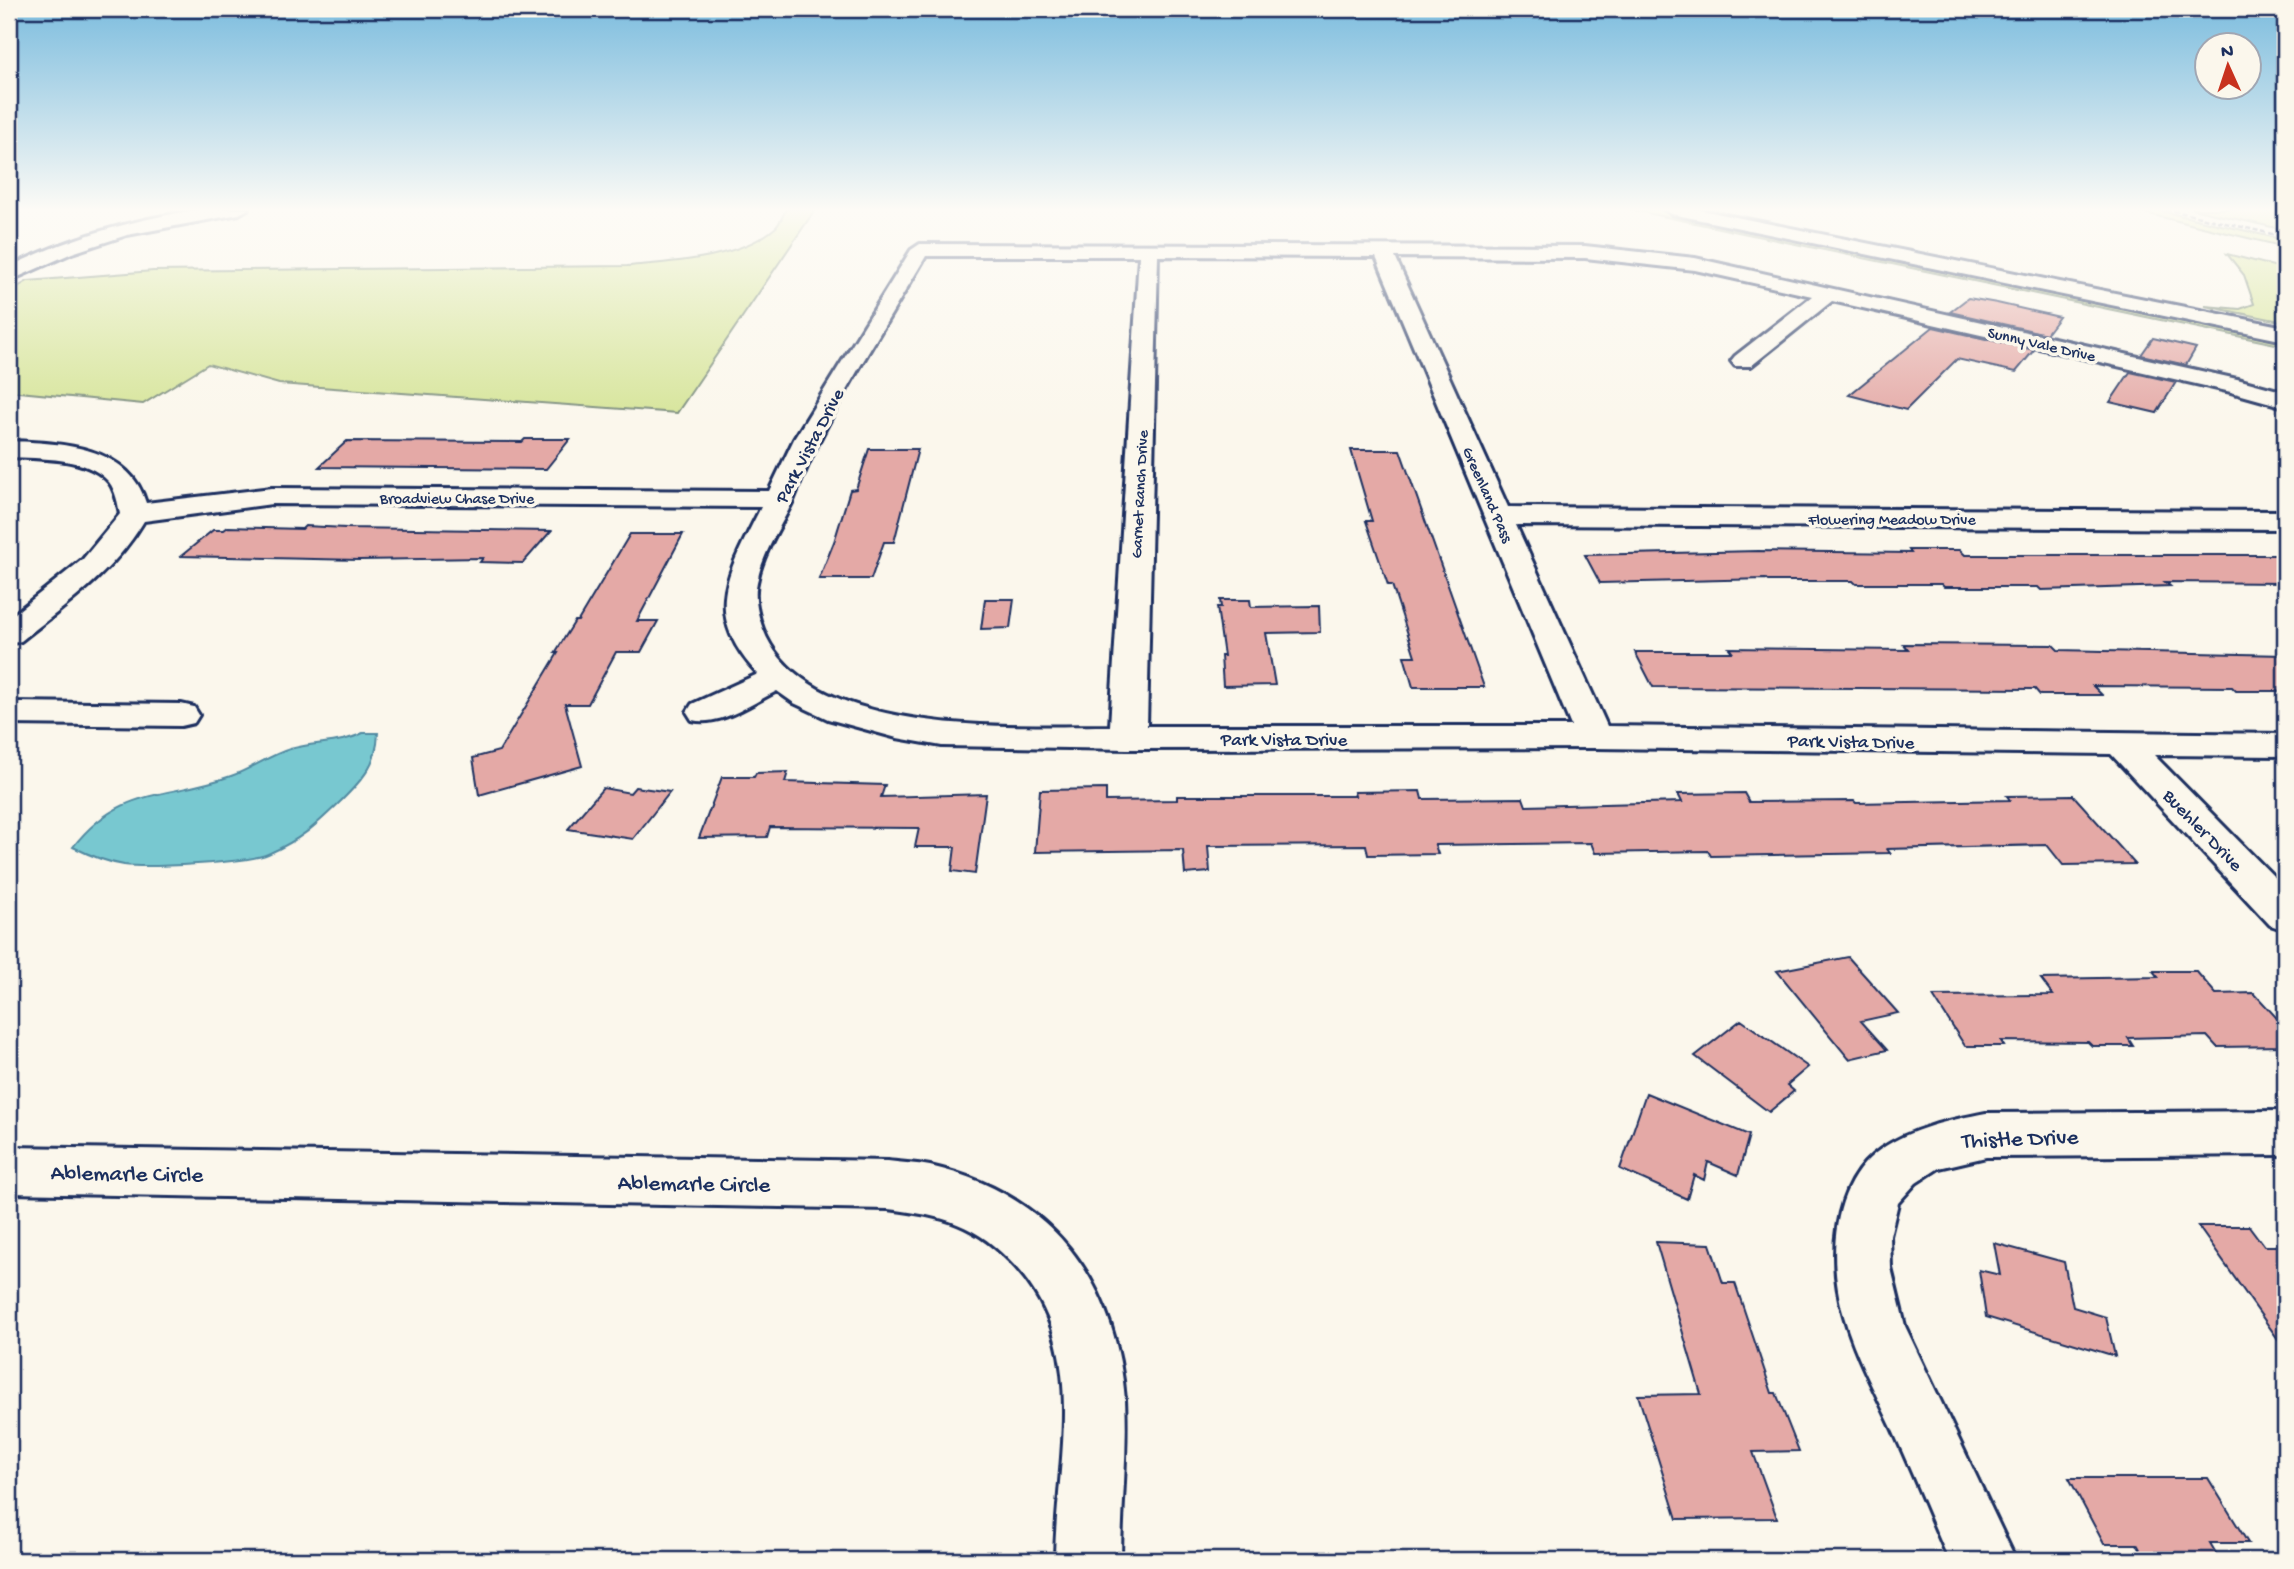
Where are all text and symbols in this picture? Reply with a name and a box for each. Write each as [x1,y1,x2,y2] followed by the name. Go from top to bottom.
[2192,32,2262,102] north arrow
[2220,41,2234,64] text: N
[1985,325,2098,368] street label: Sunny Vale Drive
[771,385,851,509] street label: Park Vista Drive
[1129,429,1154,559] street label: Garnet Ranch Drive
[1456,445,1516,547] street label: Greenland Pass
[379,491,535,510] street label: Broadview Chase Drive
[1807,512,1976,531] street label: Flowering Meadow Drive
[1220,730,1348,753] street label: Park Vista Drive
[1786,731,1915,756] street label: Park Vista Drive
[2156,785,2246,877] street label: Buehler Drive
[1959,1125,2080,1156] street label: Thistle Drive
[50,1161,205,1190] street label: Ablemarle Circle
[617,1171,772,1200] street label: Ablemarle Circle

